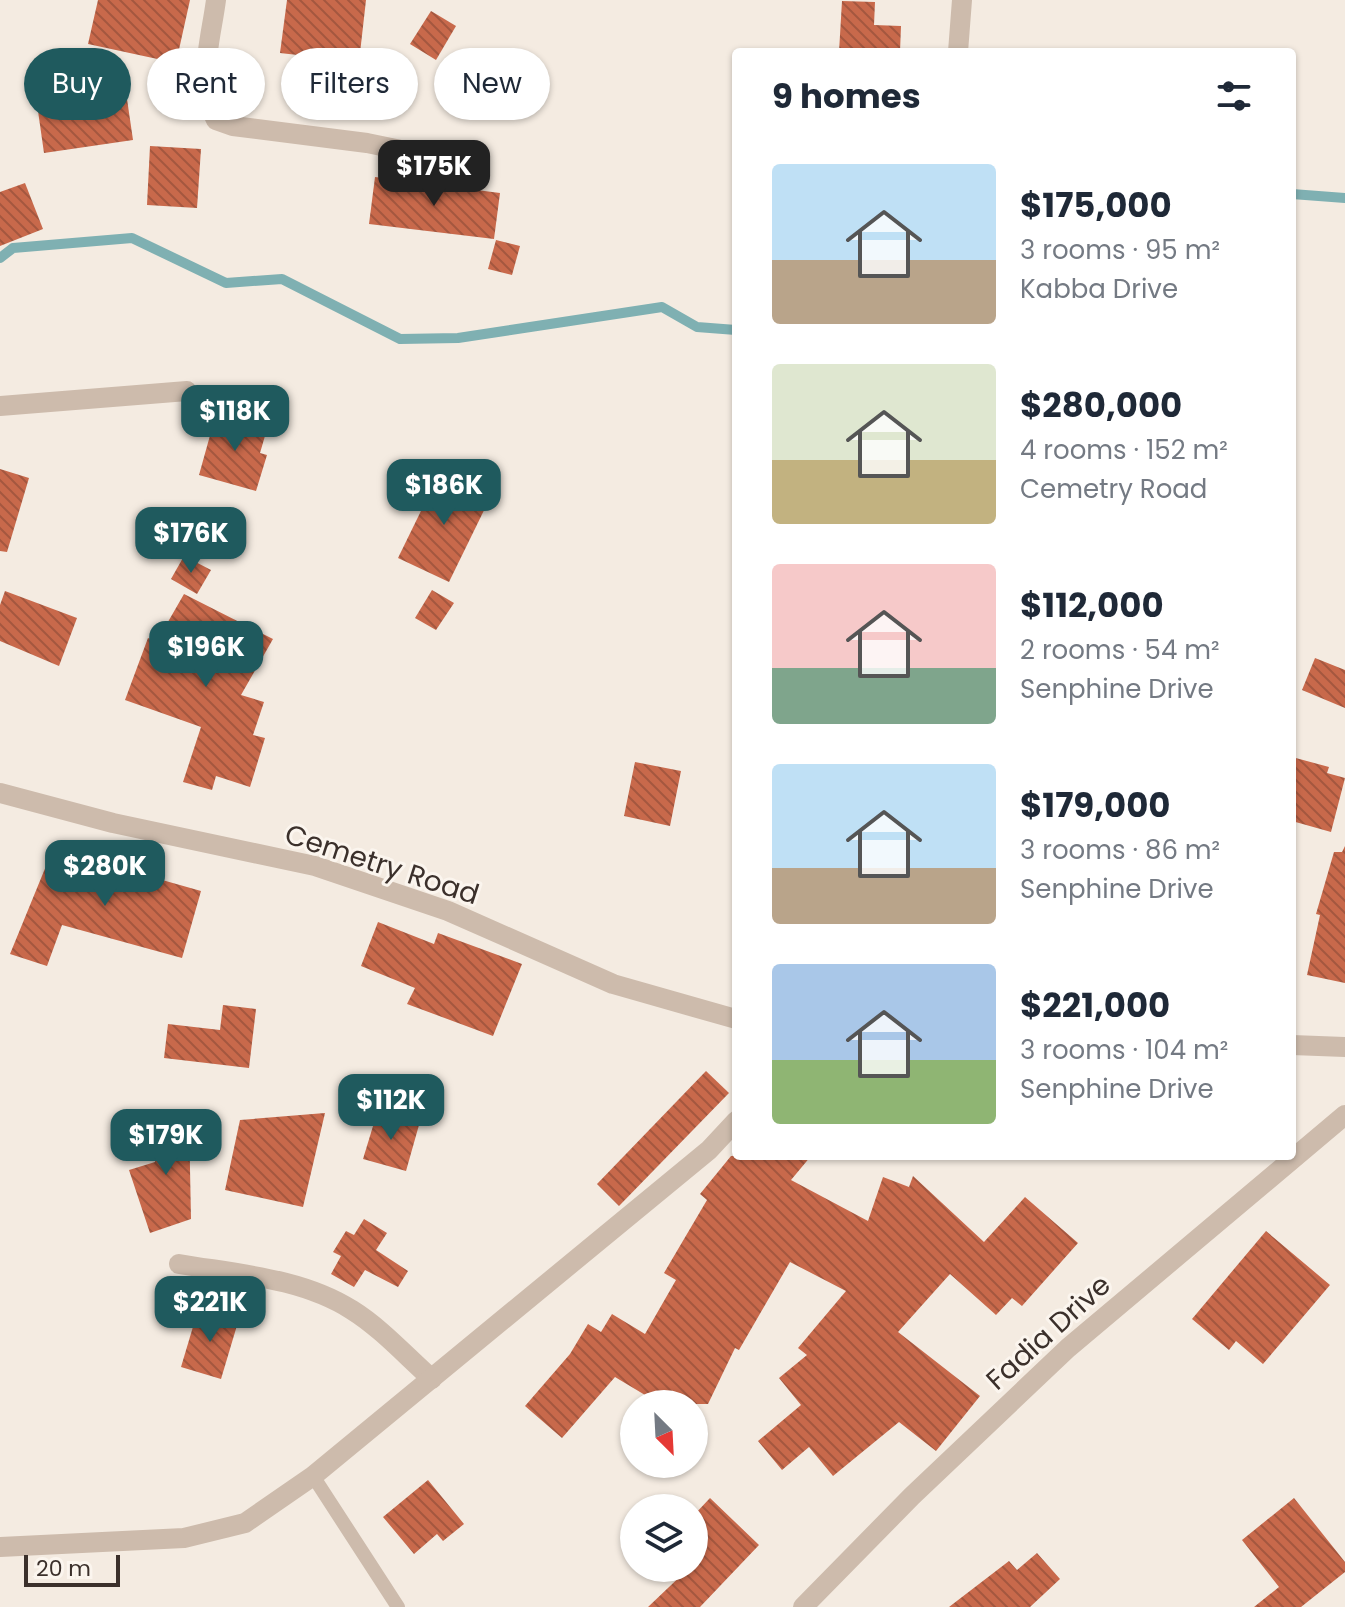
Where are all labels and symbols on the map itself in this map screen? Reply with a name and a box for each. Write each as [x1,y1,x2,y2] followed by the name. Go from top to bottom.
[378,140,490,208] pin: $175K
[179,385,291,453] pin: $118K
[388,459,500,527] pin: $186K
[135,507,247,575] pin: $176K
[150,621,262,689] pin: $196K
[280,815,484,914] street label: Cemetry Road
[49,840,161,908] pin: $280K
[335,1074,447,1142] pin: $112K
[110,1109,222,1177] pin: $179K
[978,1266,1119,1399] street label: Fadia Drive
[154,1276,266,1344] pin: $221K
[620,1390,708,1478] north arrow
[24,1551,120,1587] scale bar

